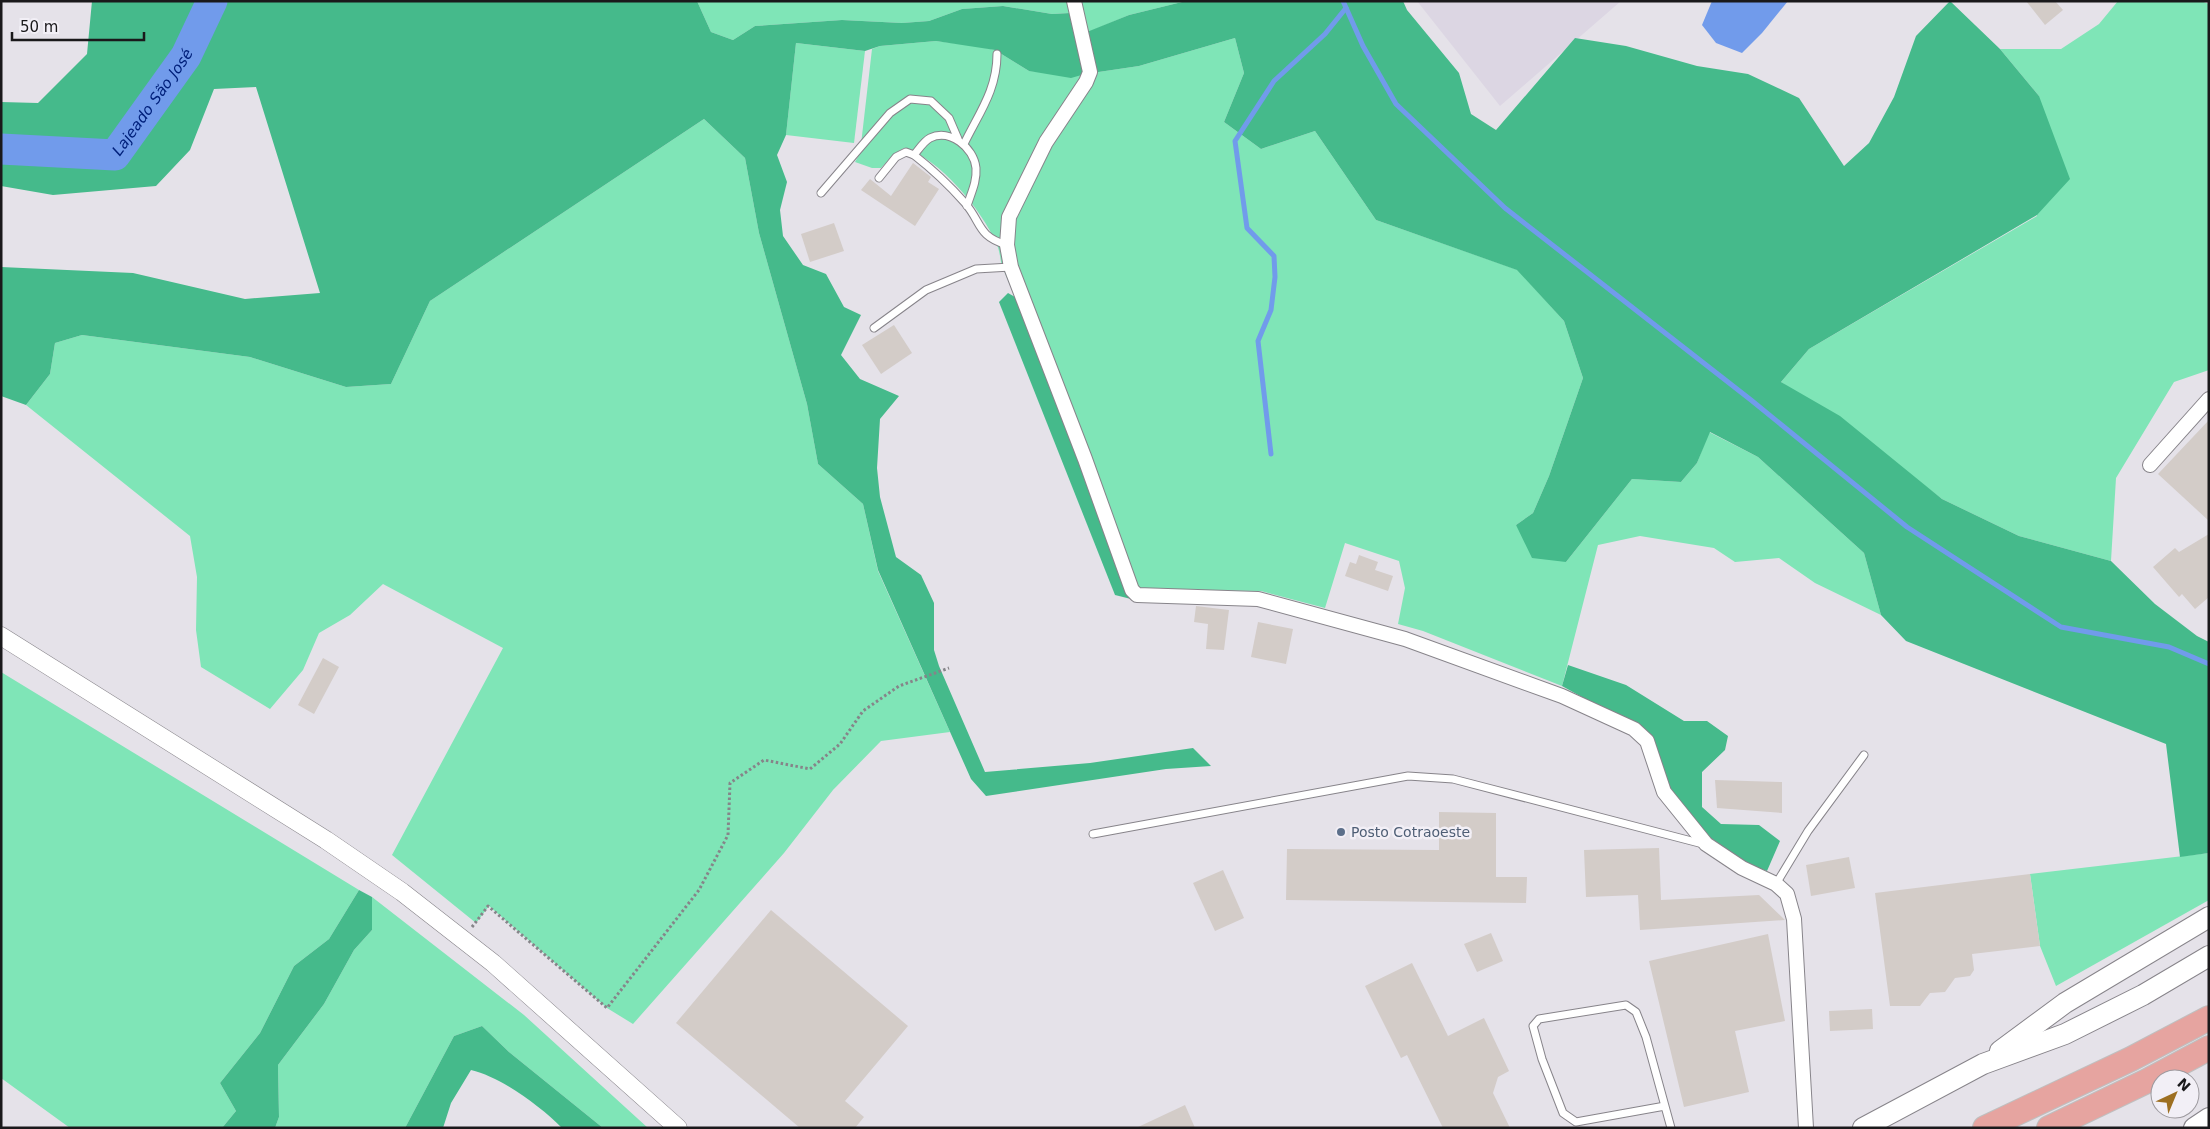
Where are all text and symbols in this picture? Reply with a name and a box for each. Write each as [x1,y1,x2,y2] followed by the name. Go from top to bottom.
[12,10,145,42] scale bar
[20,18,58,36] text: 50 m
[108,46,197,159] water label: Lajeado São José
[1351,824,1470,840] place label: Posto Cotraoeste
[1335,826,1347,838] marker: Posto Cotraoeste
[2150,1069,2200,1119] north arrow
[2174,1075,2194,1094] text: N

